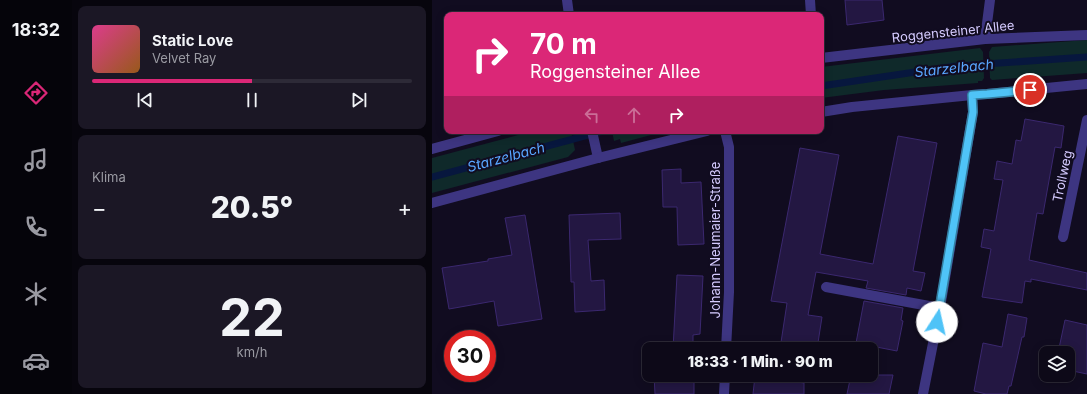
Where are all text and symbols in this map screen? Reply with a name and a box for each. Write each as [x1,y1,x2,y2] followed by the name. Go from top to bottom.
[891,17,1015,45] street label: Roggensteiner Allee
[12,19,60,40] text: 18:32
[530,27,597,61] text: 70 m
[464,28,516,80] icon: right
[152,31,233,50] text: Static Love
[152,50,216,66] text: Velvet Ray
[913,55,994,80] water label: Starzelbach
[530,61,700,82] text: Roggensteiner Allee
[1013,73,1047,107] pin
[22,79,50,107] icon: directions
[1019,79,1041,101] icon: arrive
[134,89,156,111] icon: previous
[241,89,263,111] icon: pause
[348,89,370,111] icon: next
[581,104,603,126] icon: left
[623,104,645,126] icon: ahead
[665,104,687,126] icon: right
[465,138,547,175] water label: Starzelbach
[22,146,50,174] icon: music
[1049,149,1075,203] street label: Trollweg
[707,162,723,318] street label: Johann-Neumaier-Straße
[92,169,126,185] text: Klima
[211,189,293,225] text: 20.5°
[92,195,107,221] text: −
[397,195,412,221] text: +
[22,213,50,241] icon: phone
[22,280,50,308] icon: climate
[219,286,285,349] text: 22
[916,301,958,343] position arrow
[444,330,496,382] speed limit sign: 30
[237,344,267,360] text: km/h
[1039,346,1075,382] map controls
[1039,346,1075,382] button: layers
[22,347,50,375] icon: car
[687,352,833,371] text: 18:33 · 1 Min. · 90 m

